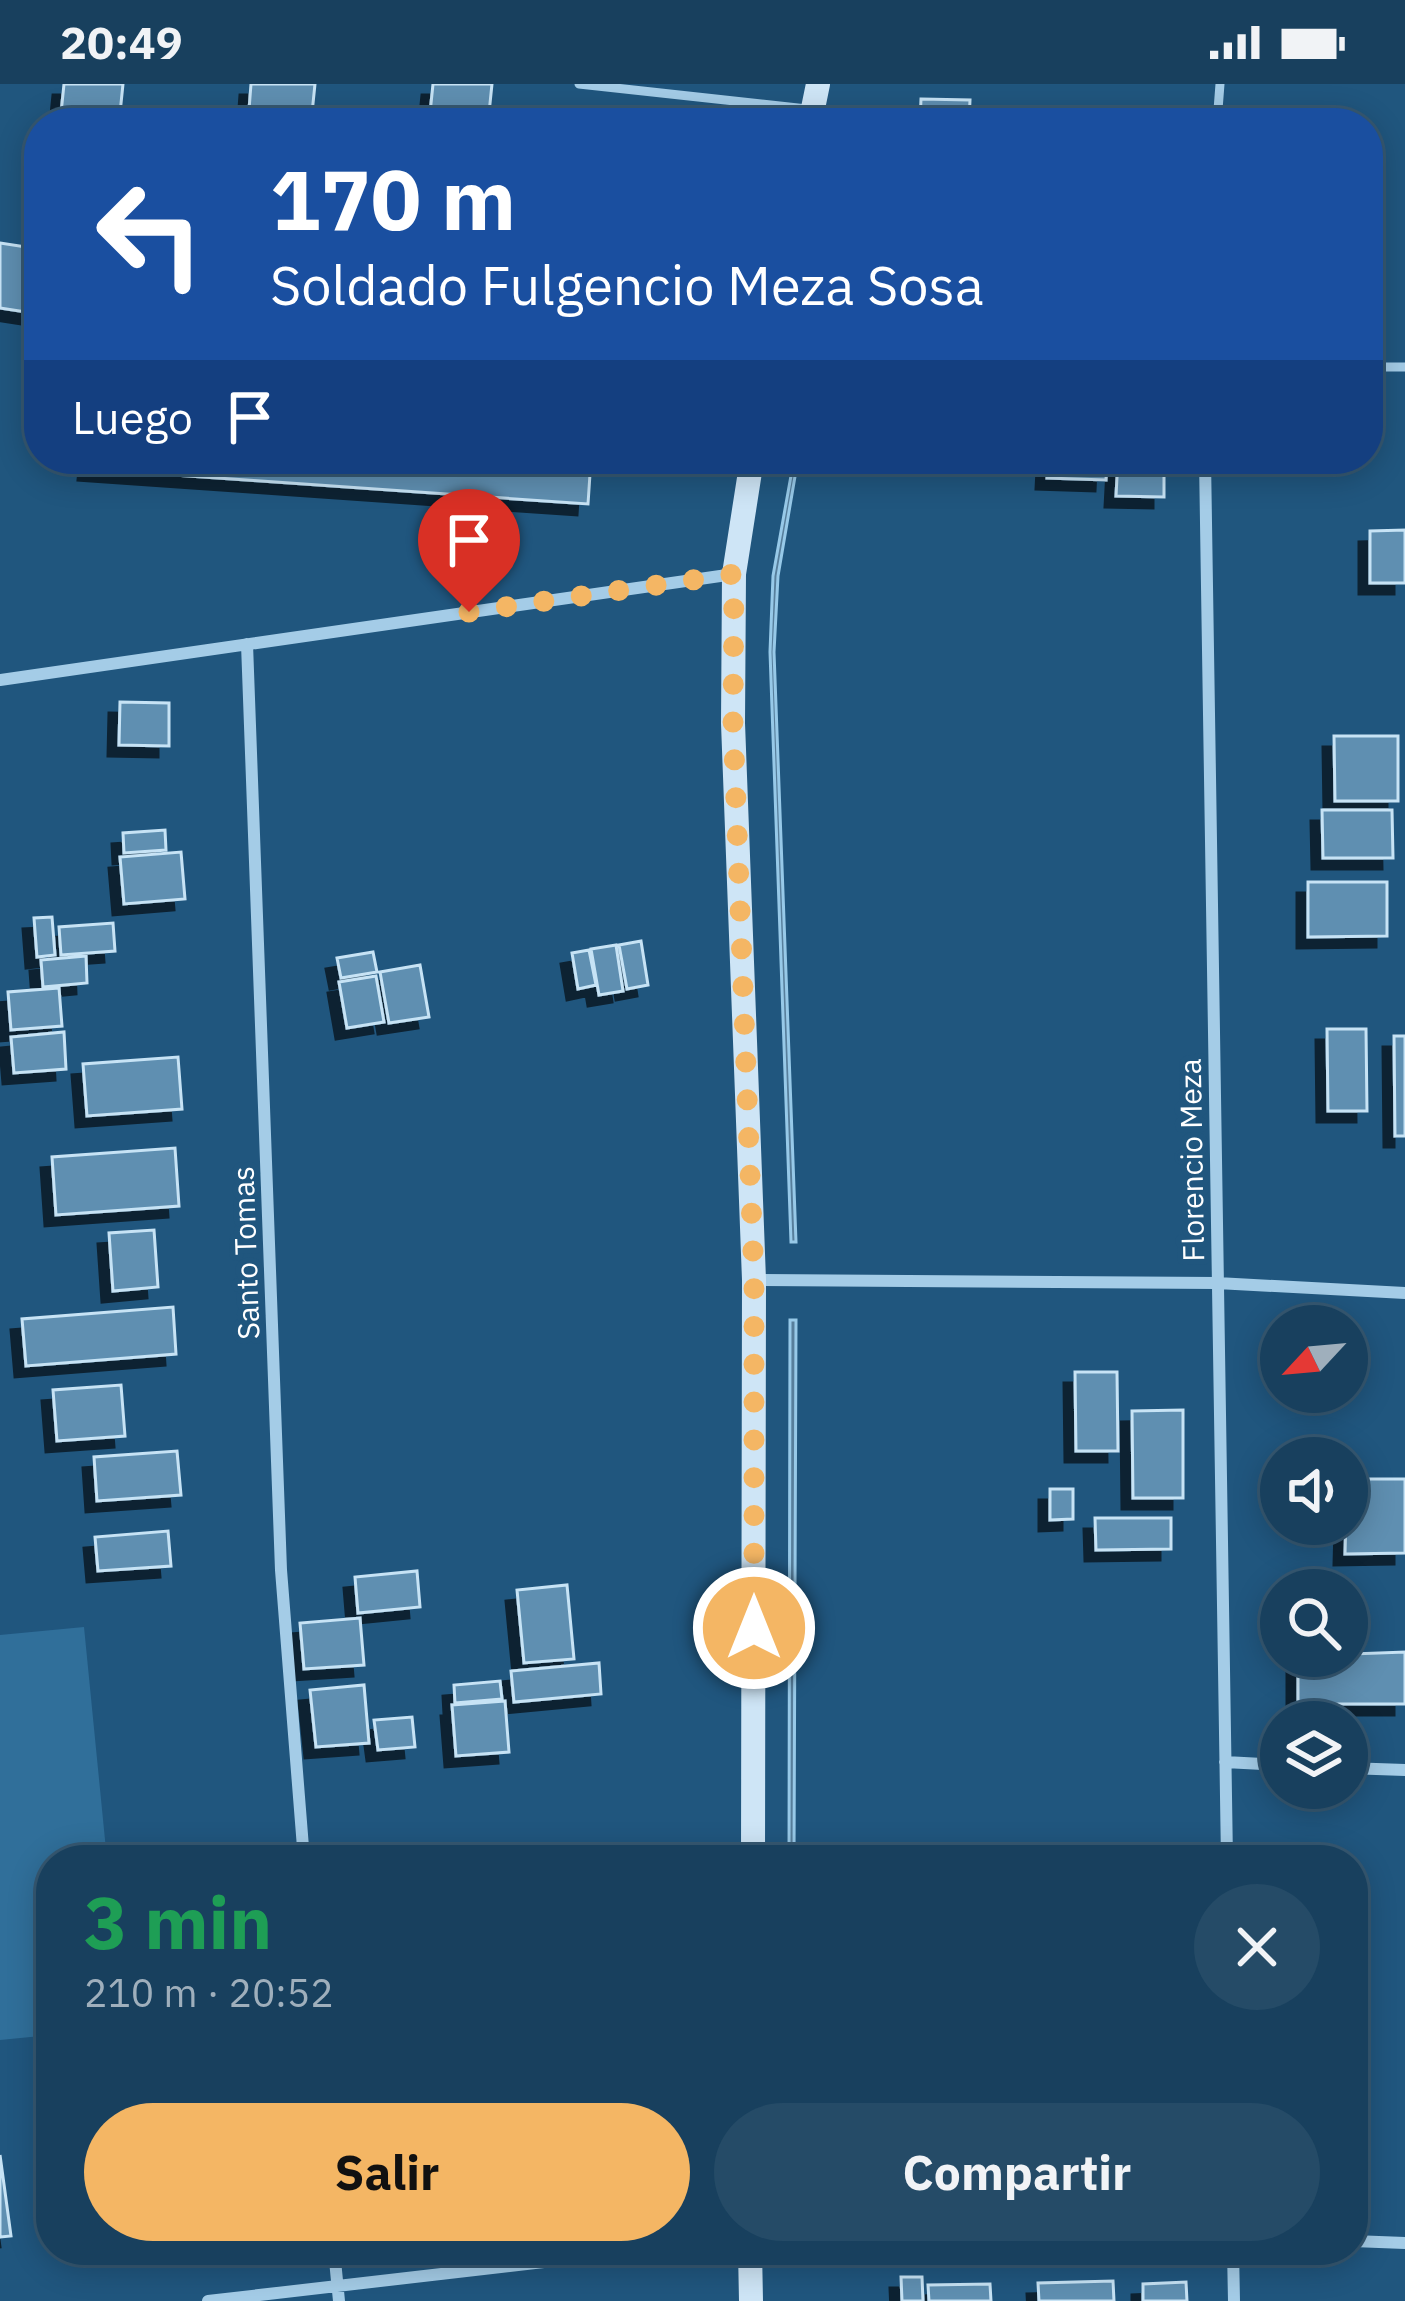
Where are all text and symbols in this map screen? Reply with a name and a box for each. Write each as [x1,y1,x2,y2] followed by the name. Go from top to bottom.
[60,13,183,71] text: 20:49
[270,144,516,253] text: 170 m
[72,156,228,312] icon: left
[270,250,984,320] text: Soldado Fulgencio Meza Sosa
[217,384,283,450] icon: arrive
[72,388,193,446] text: Luego
[418,489,520,612] pin
[436,507,502,573] icon: arrive
[1170,1058,1212,1262] street label: Florencio Meza
[222,1166,268,1340] street label: Santo Tomas
[1260,1305,1368,1413] north arrow
[1260,1305,1368,1809] map controls
[1260,1437,1368,1545] button: sound
[691,1565,817,1691] position arrow
[1260,1569,1368,1677] button: search
[1260,1701,1368,1809] button: layers
[84,1875,272,1969] text: 3 min
[1194,1884,1320,2010] button: close
[84,1967,334,2018] text: 210 m · 20:52
[84,2103,690,2241] button: Salir
[714,2103,1320,2241] button: Compartir

